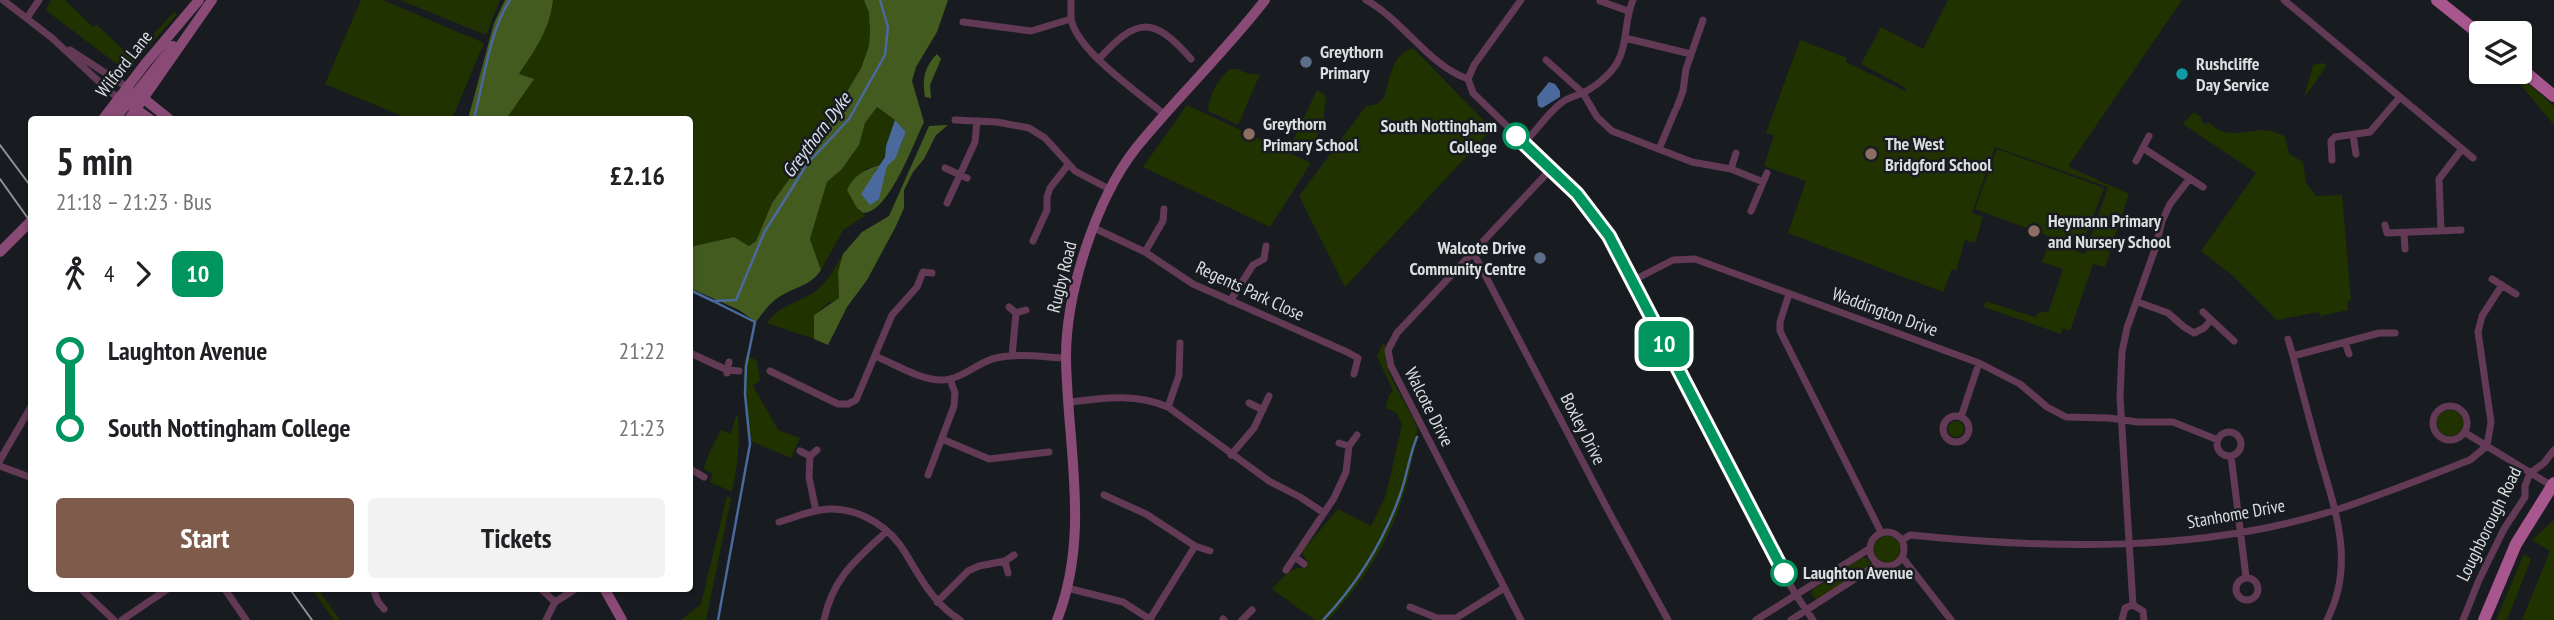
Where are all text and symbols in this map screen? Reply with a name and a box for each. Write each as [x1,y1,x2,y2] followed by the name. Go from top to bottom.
[2469,21,2532,84] map controls
[2469,21,2532,84] button: layers
[90,26,157,102] street label: Wilford Lane
[1320,40,1383,84] place label: Greythorn Primary
[2196,52,2270,96] place label: Rushcliffe Day Service
[1298,54,1314,70] marker: Greythorn Primary
[2174,66,2190,82] marker: Rushcliffe Day Service
[776,87,857,182] water label: Greythorn Dyke
[1263,112,1359,156] place label: Greythorn Primary School
[1380,114,1497,158] place label: South Nottingham College
[1503,123,1529,149] marker: South Nottingham College
[1241,126,1257,142] marker: Greythorn Primary School
[1885,132,1992,176] place label: The West Bridgford School
[56,136,133,185] text: 5 min
[1863,146,1879,162] marker: The West Bridgford School
[610,159,665,192] text: £2.16
[56,187,212,216] text: 21:18 – 21:23 · Bus
[2048,209,2171,253] place label: Heymann Primary and Nursery School
[2026,223,2042,239] marker: Heymann Primary and Nursery School
[1410,236,1526,280] place label: Walcote Drive Community Centre
[1042,239,1081,315] street label: Rugby Road
[1532,250,1548,266] marker: Walcote Drive Community Centre
[56,255,94,293] icon: walk
[124,255,162,293] icon: forward
[1192,255,1308,326] street label: Regents Park Close
[186,258,209,289] text: 10
[104,259,114,288] text: 4
[1829,282,1941,341] street label: Waddington Drive
[1632,321,1696,367] line badge: 10
[1653,328,1675,359] text: 10
[108,334,267,367] text: Laughton Avenue
[619,336,665,365] text: 21:22
[1400,363,1459,450] street label: Walcote Drive
[1556,389,1611,468] street label: Boxley Drive
[108,411,351,444] text: South Nottingham College
[619,413,665,442] text: 21:23
[2451,463,2526,585] street label: Loughborough Road
[2185,494,2287,533] street label: Stanhome Drive
[56,498,354,578] button: Start
[368,498,665,578] button: Tickets
[1771,560,1797,586] marker: Laughton Avenue
[1803,561,1914,584] place label: Laughton Avenue

